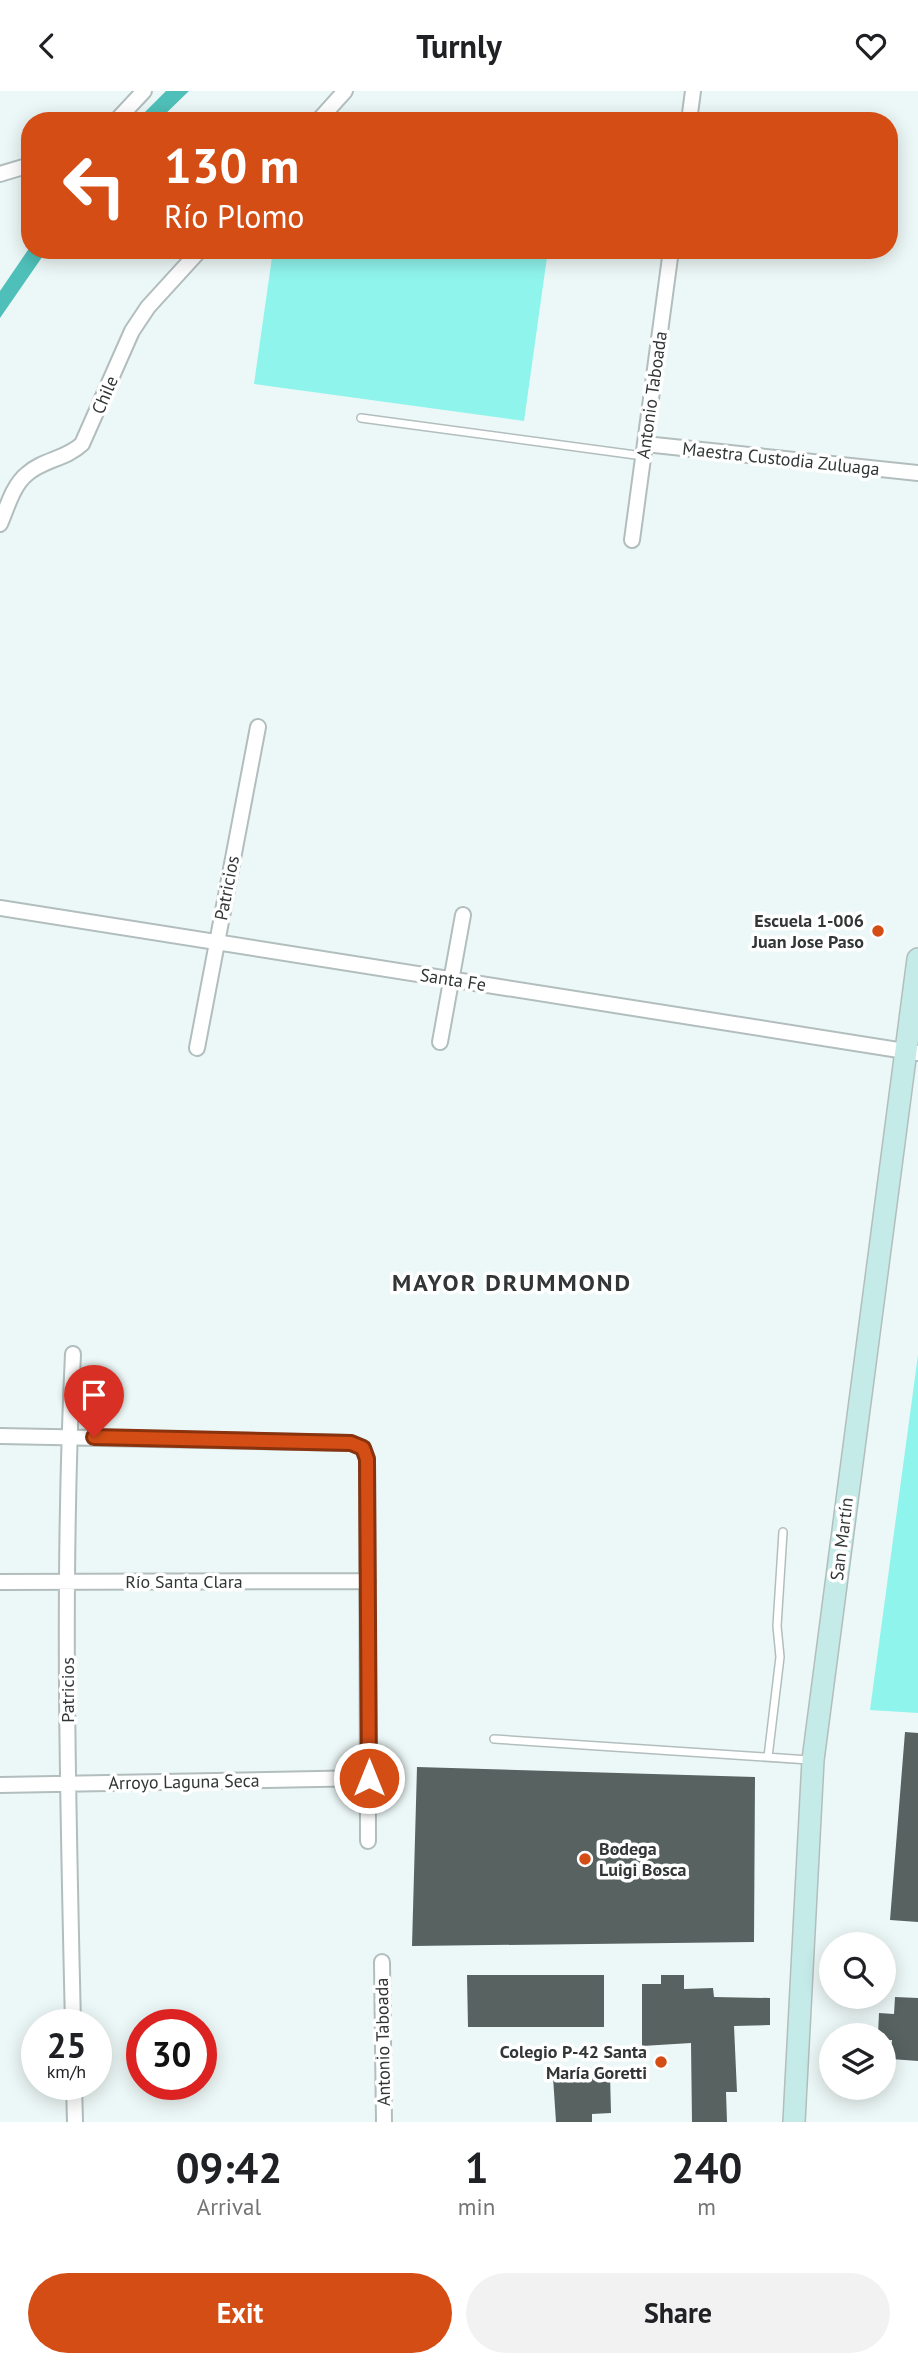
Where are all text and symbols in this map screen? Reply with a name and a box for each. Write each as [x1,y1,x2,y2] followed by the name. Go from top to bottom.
[416,25,502,67] text: Turnly
[28,27,66,65] icon: back
[852,27,890,65] icon: heart
[164,133,299,197] text: 130 m
[49,140,140,231] icon: left
[164,195,305,237] text: Río Plomo
[631,330,672,460] street label: Antonio Taboada
[86,372,123,417] street label: Chile
[681,437,881,480] street label: Maestra Custodia Zuluaga
[209,854,244,922] street label: Patricios
[751,909,864,953] place label: Escuela 1-006 Juan Jose Paso
[870,923,886,939] marker: Escuela 1-006 Juan Jose Paso
[418,963,488,996] street label: Santa Fe
[392,1267,632,1298] district label: MAYOR DRUMMOND
[64,1365,124,1437] pin
[75,1376,113,1414] icon: arrive
[825,1496,858,1582] street label: San Martín
[125,1570,243,1593] street label: Río Santa Clara
[56,1657,79,1723] street label: Patricios
[332,1741,406,1815] position arrow
[108,1769,260,1794] street label: Arroyo Laguna Seca
[599,1837,687,1881] place label: Bodega Luigi Bosca
[577,1851,593,1867] marker: Bodega Luigi Bosca
[819,1932,896,2100] map controls
[819,1932,896,2009] button: search
[370,1978,395,2106] street label: Antonio Taboada
[126,2009,217,2100] speed limit sign: 30
[47,2022,86,2068] text: 25
[819,2023,896,2100] button: layers
[500,2040,647,2084] place label: Colegio P-42 Santa María Goretti
[653,2054,669,2070] marker: Colegio P-42 Santa María Goretti
[47,2060,86,2083] text: km/h
[176,2140,282,2195] text: 09:42
[465,2140,488,2195] text: 1
[671,2140,742,2195] text: 240
[197,2192,261,2221] text: Arrival
[458,2192,495,2221] text: min
[697,2192,716,2221] text: m
[28,2273,452,2353] button: Exit
[466,2273,890,2353] button: Share

